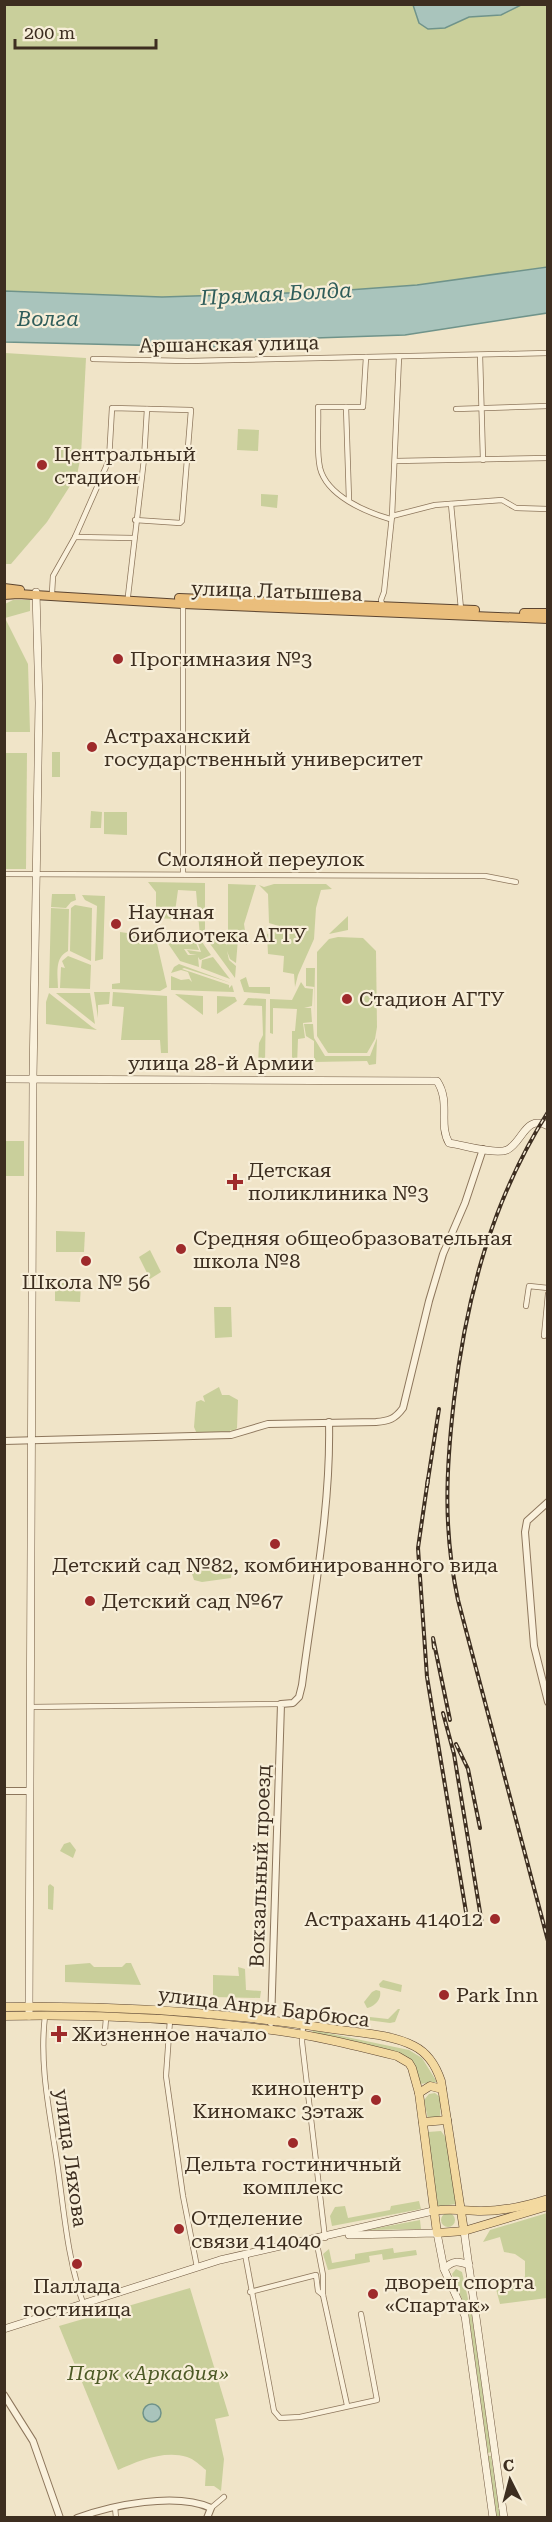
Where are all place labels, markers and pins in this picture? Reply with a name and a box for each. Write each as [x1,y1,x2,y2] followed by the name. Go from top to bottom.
[54,442,196,489] place label: Центральный стадион
[35,458,49,472] marker: Центральный стадион
[130,647,312,671] place label: Прогимназия №3
[111,652,125,666] marker: Прогимназия №3
[104,724,423,771] place label: Астраханский государственный университет
[85,740,99,754] marker: Астраханский государственный университет
[128,900,307,947] place label: Научная библиотека АГТУ
[109,917,123,931] marker: Научная библиотека АГТУ
[359,987,505,1011] place label: Стадион АГТУ
[340,992,354,1006] marker: Стадион АГТУ
[248,1158,429,1205] place label: Детская поликлиника №3
[226,1173,244,1191] marker: Детская поликлиника №3
[193,1226,512,1273] place label: Средняя общеобразовательная школа №8
[174,1242,188,1256] marker: Средняя общеобразовательная школа №8
[79,1254,93,1268] marker: Школа № 56
[22,1270,150,1294] place label: Школа № 56
[268,1537,282,1551] marker: Детский сад №82, комбинированного вида
[52,1553,498,1577] place label: Детский сад №82, комбинированного вида
[102,1589,283,1613] place label: Детский сад №67
[83,1594,97,1608] marker: Детский сад №67
[304,1907,483,1931] place label: Астрахань 414012
[488,1912,502,1926] marker: Астрахань 414012
[456,1983,539,2007] place label: Park Inn
[437,1988,451,2002] marker: Park Inn
[72,2022,267,2046] place label: Жизненное начало
[50,2025,68,2043] marker: Жизненное начало
[193,2076,364,2123] place label: киноцентр Киномакс 3этаж
[369,2093,383,2107] marker: киноцентр Киномакс 3этаж
[286,2136,300,2150] marker: Дельта гостиничный комплекс
[185,2152,401,2199] place label: Дельта гостиничный комплекс
[191,2206,321,2253] place label: Отделение связи 414040
[172,2222,186,2236] marker: Отделение связи 414040
[70,2257,84,2271] marker: Паллада гостиница
[385,2270,535,2317] place label: дворец спорта «Спартак»
[23,2274,131,2321] place label: Паллада гостиница
[366,2287,380,2301] marker: дворец спорта «Спартак»

